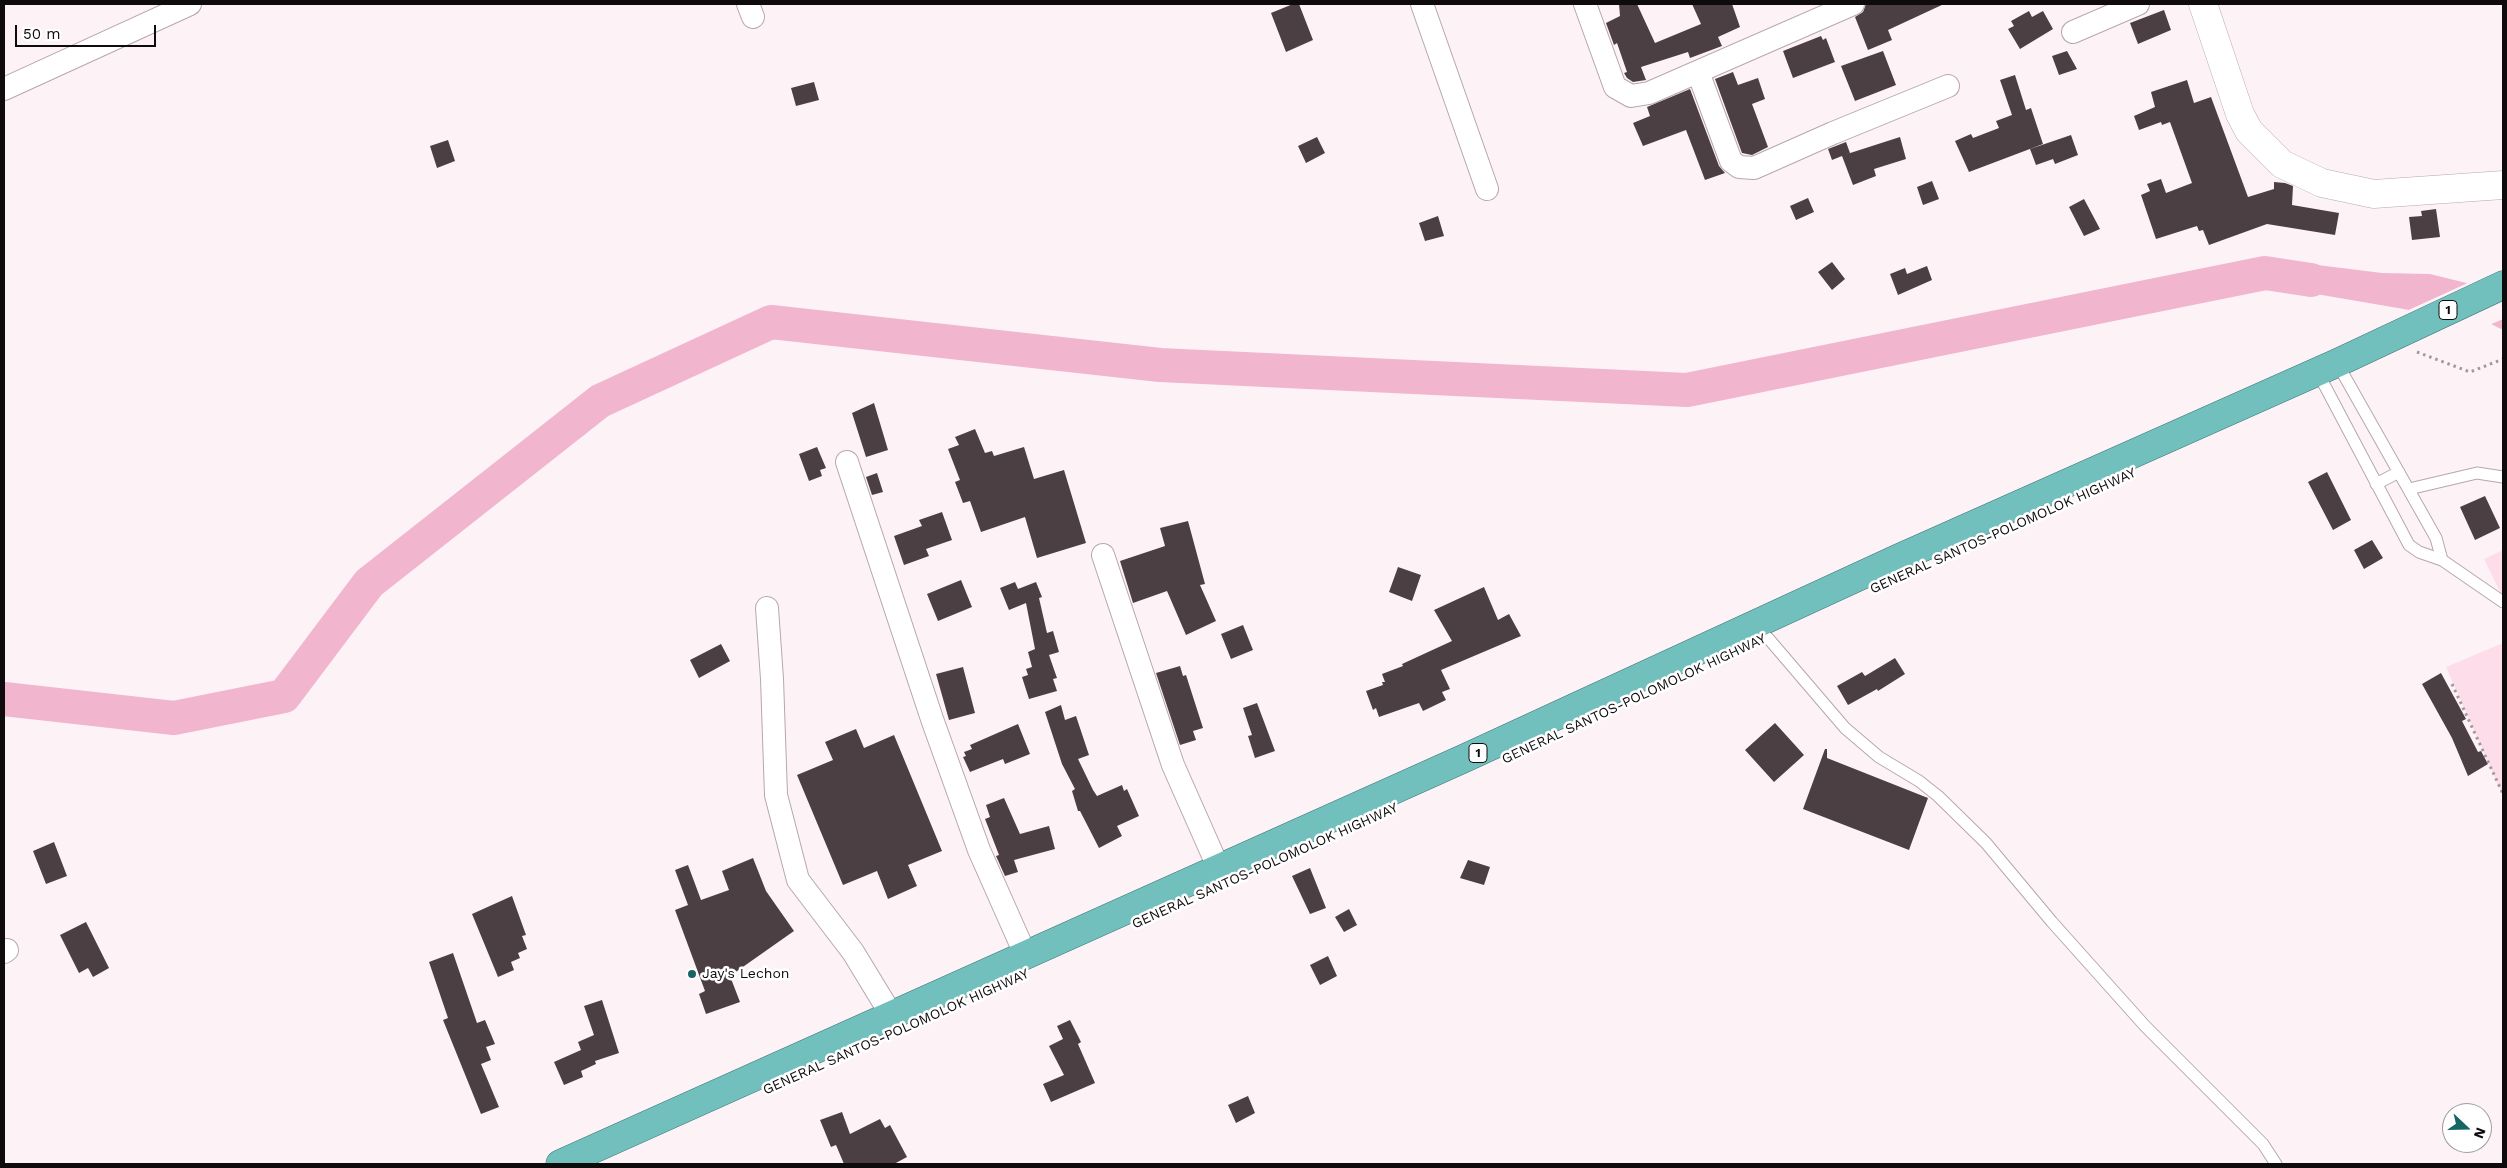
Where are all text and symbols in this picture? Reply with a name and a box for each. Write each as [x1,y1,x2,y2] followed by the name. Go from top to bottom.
[18,15,159,47] scale bar
[23,25,60,43] text: 50 m
[2439,300,2457,320] road number: 1
[1867,464,2139,598] street label: GENERAL SANTOS-POLOMOLOK HIGHWAY
[1499,630,1769,768] street label: GENERAL SANTOS-POLOMOLOK HIGHWAY
[1469,744,1487,762] road number: 1
[1129,799,1401,933] street label: GENERAL SANTOS-POLOMOLOK HIGHWAY
[760,965,1032,1099] street label: GENERAL SANTOS-POLOMOLOK HIGHWAY
[702,966,789,982] place label: Jay's Lechon
[686,968,698,980] marker: Jay's Lechon
[2442,1103,2492,1153] north arrow
[2471,1125,2489,1141] text: N

